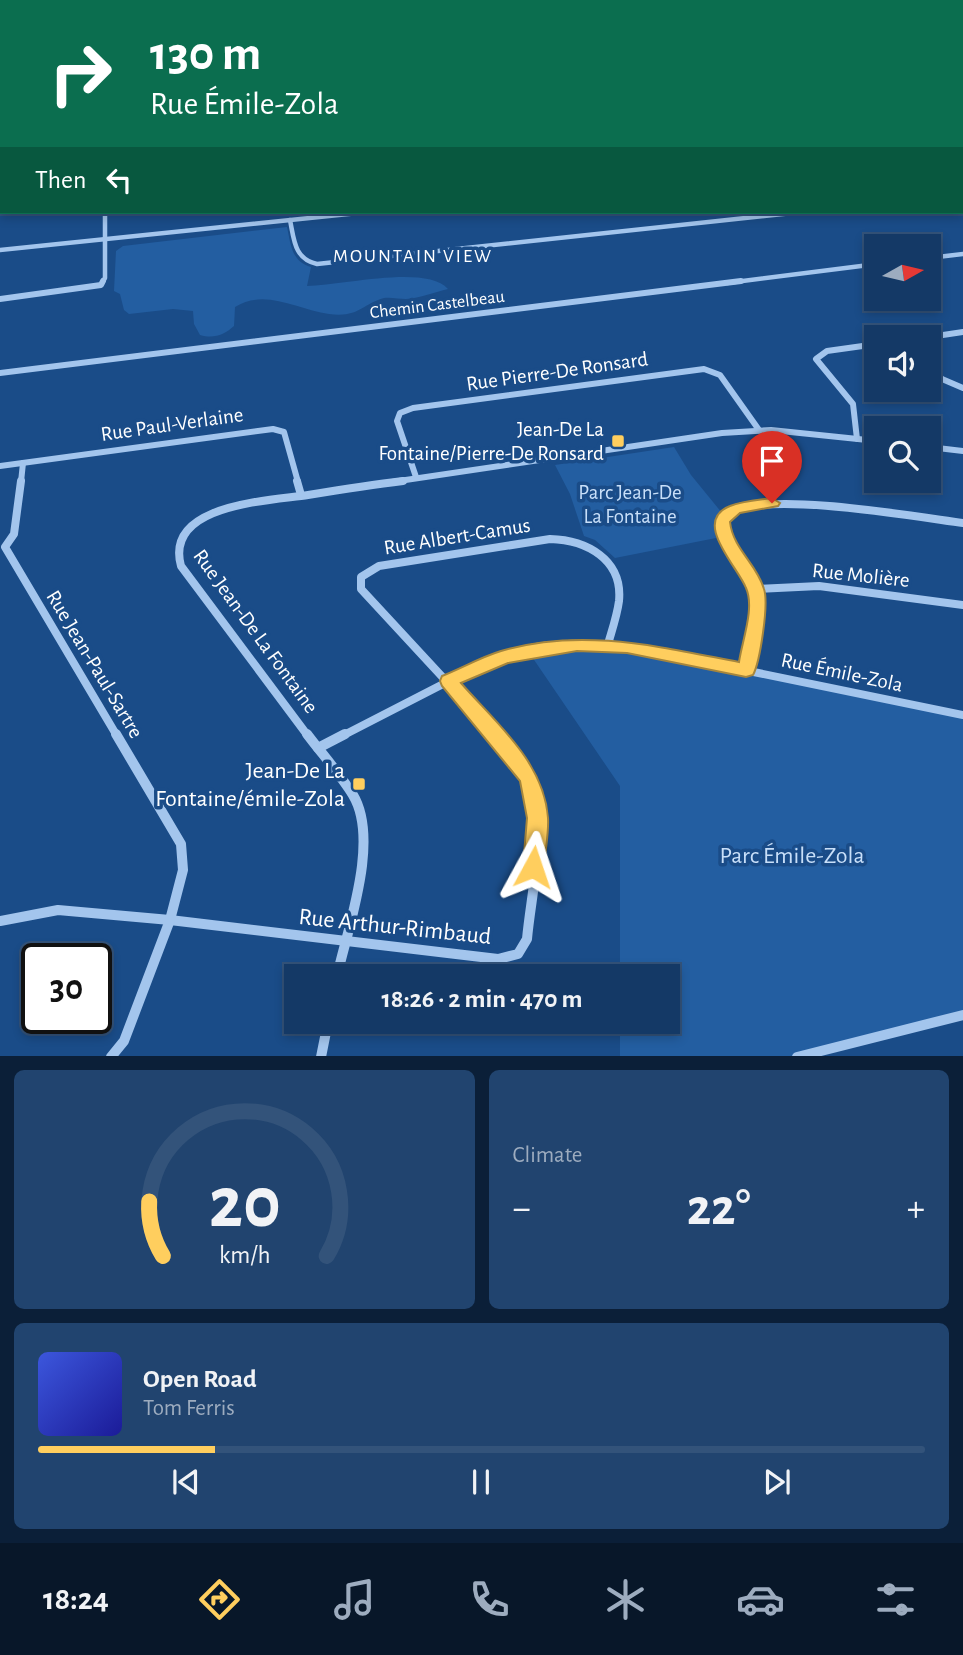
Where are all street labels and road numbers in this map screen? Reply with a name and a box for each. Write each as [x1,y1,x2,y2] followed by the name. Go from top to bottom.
[369,288,506,322] street label: Chemin Castelbeau
[465,348,649,395] street label: Rue Pierre-De Ronsard
[99,404,245,445] street label: Rue Paul-Verlaine
[382,515,532,558] street label: Rue Albert-Camus
[189,545,322,717] street label: Rue Jean-De La Fontaine
[811,560,911,591] street label: Rue Molière
[42,587,147,742] street label: Rue Jean-Paul-Sartre
[779,647,905,696] street label: Rue Émile-Zola
[297,905,492,949] street label: Rue Arthur-Rimbaud

